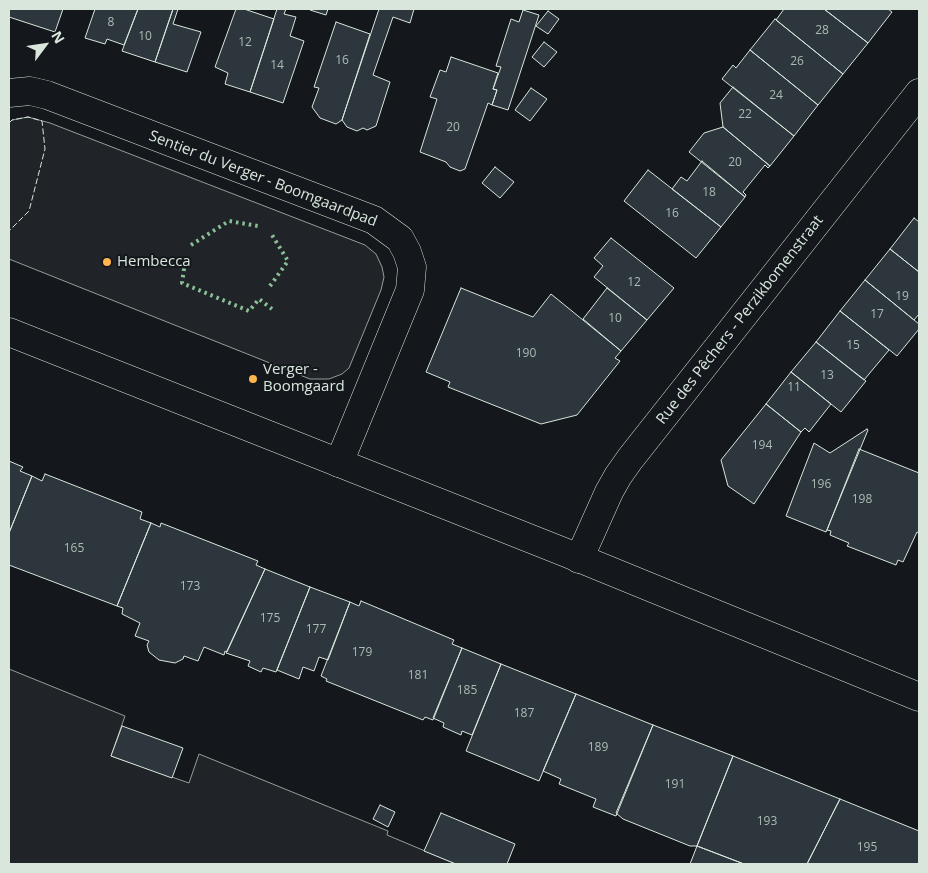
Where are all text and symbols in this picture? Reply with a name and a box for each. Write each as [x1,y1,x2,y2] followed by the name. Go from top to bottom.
[108,16,114,30] house number: 8
[20,20,70,70] north arrow
[815,24,829,38] house number: 28
[47,27,69,47] text: N
[138,30,152,44] house number: 10
[238,36,252,50] house number: 12
[335,54,349,68] house number: 16
[790,55,804,69] house number: 26
[270,59,284,73] house number: 14
[769,89,783,103] house number: 24
[738,108,752,122] house number: 22
[446,121,460,135] house number: 20
[146,127,380,231] street label: Sentier du Verger - Boomgaardpad
[728,156,742,170] house number: 20
[702,186,716,200] house number: 18
[665,207,679,221] house number: 16
[653,212,827,428] street label: Rue des Pêchers - Perzikbomenstraat
[117,253,191,271] place label: Hembecca
[101,256,113,268] marker: Hembecca
[627,276,641,290] house number: 12
[895,290,909,304] house number: 19
[870,308,884,322] house number: 17
[608,312,622,326] house number: 10
[846,339,860,353] house number: 15
[516,347,536,361] house number: 190
[263,361,345,396] place label: Verger - Boomgaard
[820,369,834,383] house number: 13
[247,373,259,385] marker: Verger - Boomgaard
[787,381,801,395] house number: 11
[752,439,772,453] house number: 194
[811,478,831,492] house number: 196
[852,493,872,507] house number: 198
[64,542,84,556] house number: 165
[180,580,200,594] house number: 173
[260,612,280,626] house number: 175
[306,623,326,637] house number: 177
[352,646,372,660] house number: 179
[408,669,428,683] house number: 181
[457,684,477,698] house number: 185
[514,707,534,721] house number: 187
[588,741,608,755] house number: 189
[665,778,685,792] house number: 191
[757,815,777,829] house number: 193
[857,841,877,855] house number: 195

